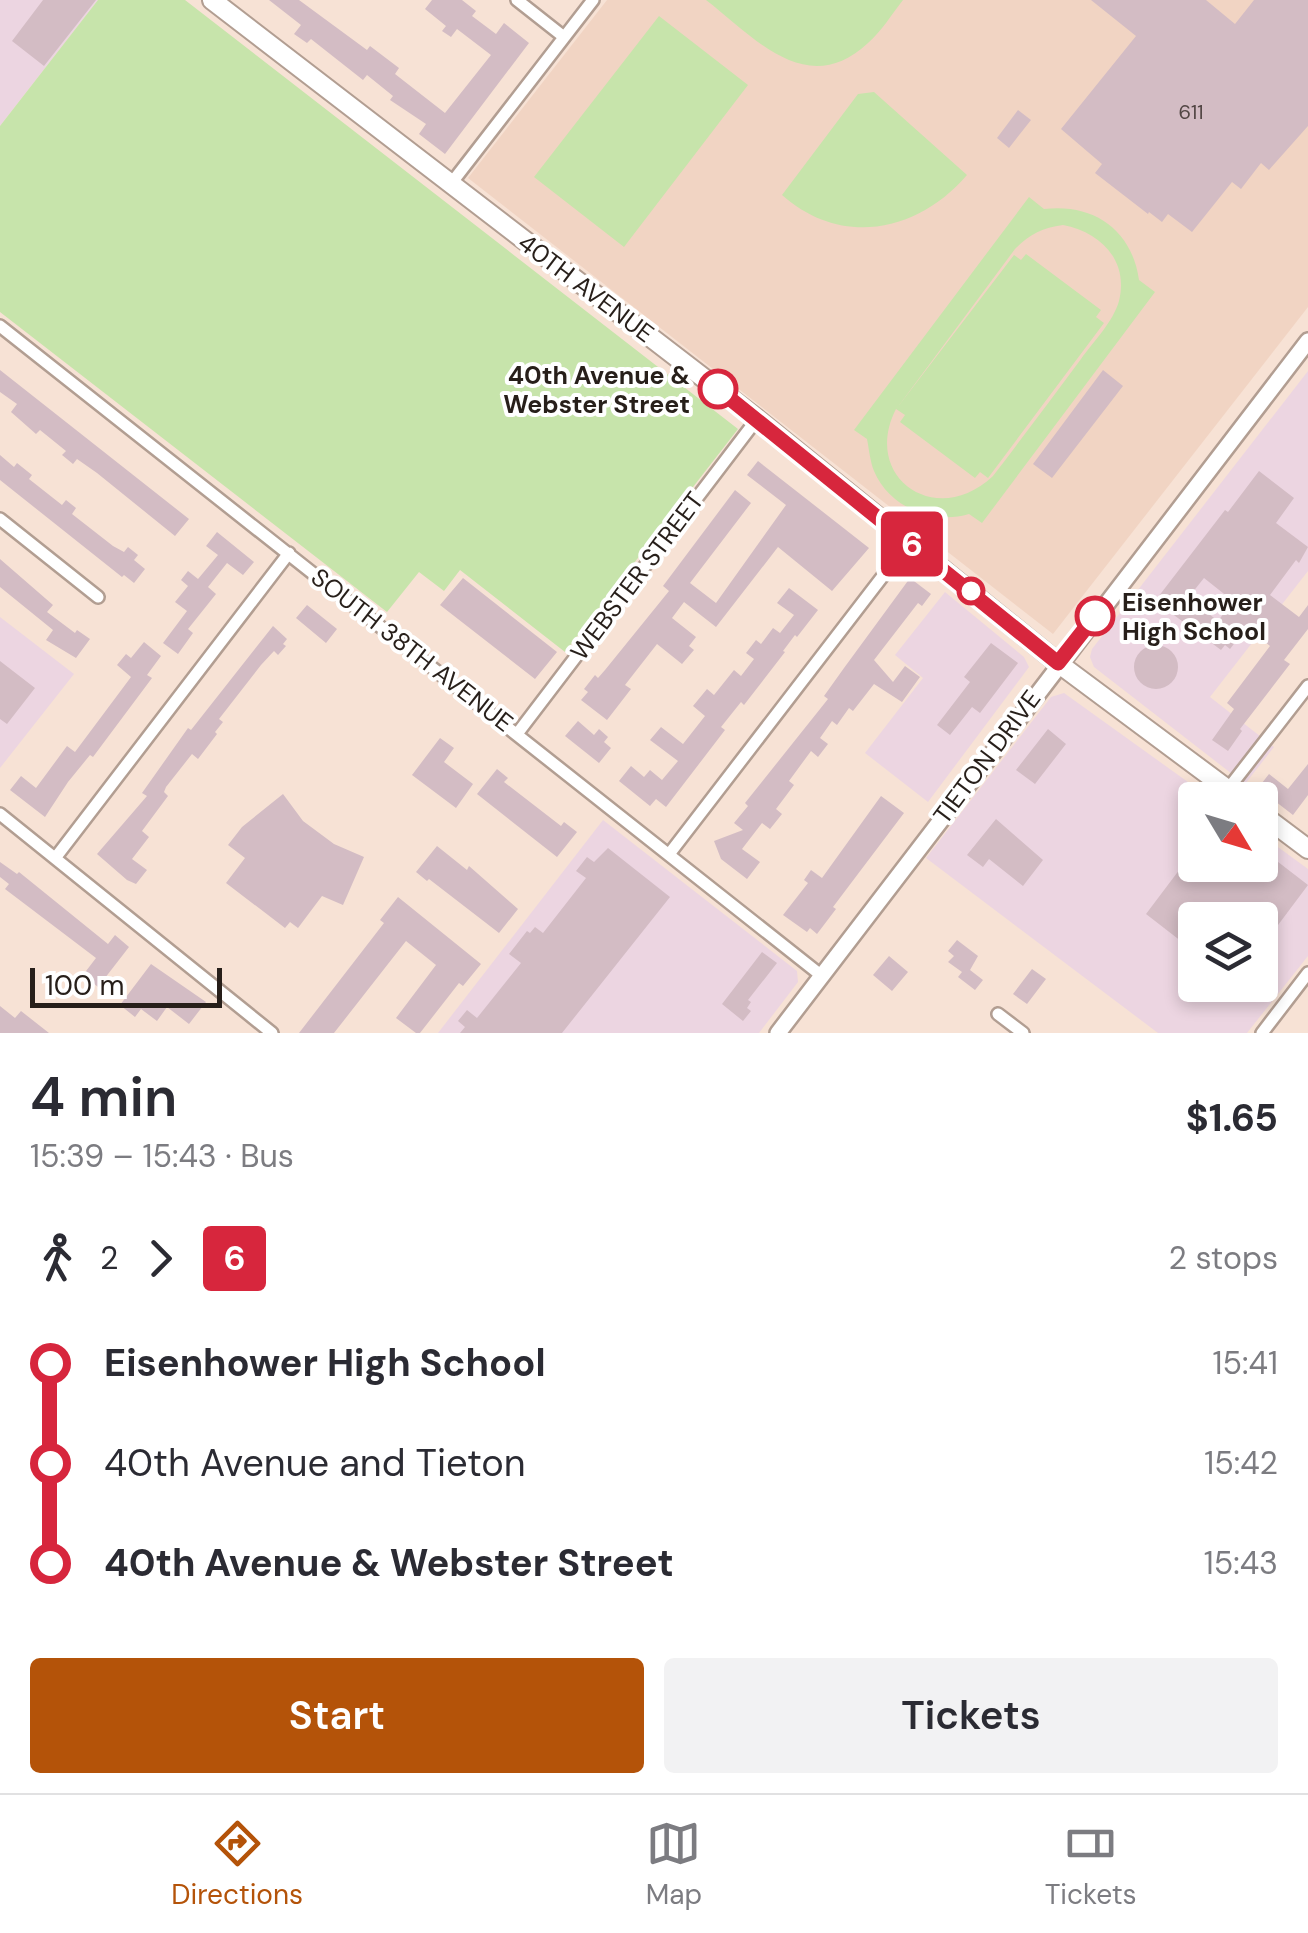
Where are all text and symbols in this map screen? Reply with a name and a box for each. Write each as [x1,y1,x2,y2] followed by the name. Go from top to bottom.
[1178,99,1204,125] house number: 611
[511,226,661,350] street label: 40TH AVENUE
[503,359,690,421] place label: 40th Avenue & Webster Street
[699,370,737,408] marker: 40th Avenue & Webster Street
[563,485,711,667] street label: WEBSTER STREET
[880,512,944,576] line badge: 6
[901,521,923,567] text: 6
[304,561,520,739] street label: SOUTH 38TH AVENUE
[958,578,984,604] unlabelled marker
[1122,586,1266,648] place label: Eisenhower High School
[1076,597,1114,635] marker: Eisenhower High School
[926,684,1048,830] street label: TIETON DRIVE
[1178,782,1278,882] north arrow
[1178,782,1278,1002] map controls
[1178,902,1278,1002] button: layers
[30,963,222,1008] scale bar
[45,967,124,1004] text: 100 m
[30,1061,177,1133] text: 4 min
[1186,1093,1278,1143] text: $1.65
[30,1135,294,1177] text: 15:39 – 15:43 · Bus
[30,1231,85,1286] icon: walk
[133,1231,188,1286] icon: forward
[223,1235,246,1281] text: 6
[100,1237,118,1279] text: 2
[1169,1237,1278,1279] text: 2 stops
[104,1338,546,1388] text: Eisenhower High School
[1213,1342,1278,1384] text: 15:41
[104,1438,526,1488] text: 40th Avenue and Tieton
[1204,1442,1278,1484] text: 15:42
[104,1538,674,1588] text: 40th Avenue & Webster Street
[1204,1542,1278,1584] text: 15:43
[30,1658,644,1773] button: Start
[664,1658,1278,1773] button: Tickets
[171,1816,303,1913] tab: Directions
[646,1816,702,1913] tab: Map
[1045,1816,1137,1913] tab: Tickets

